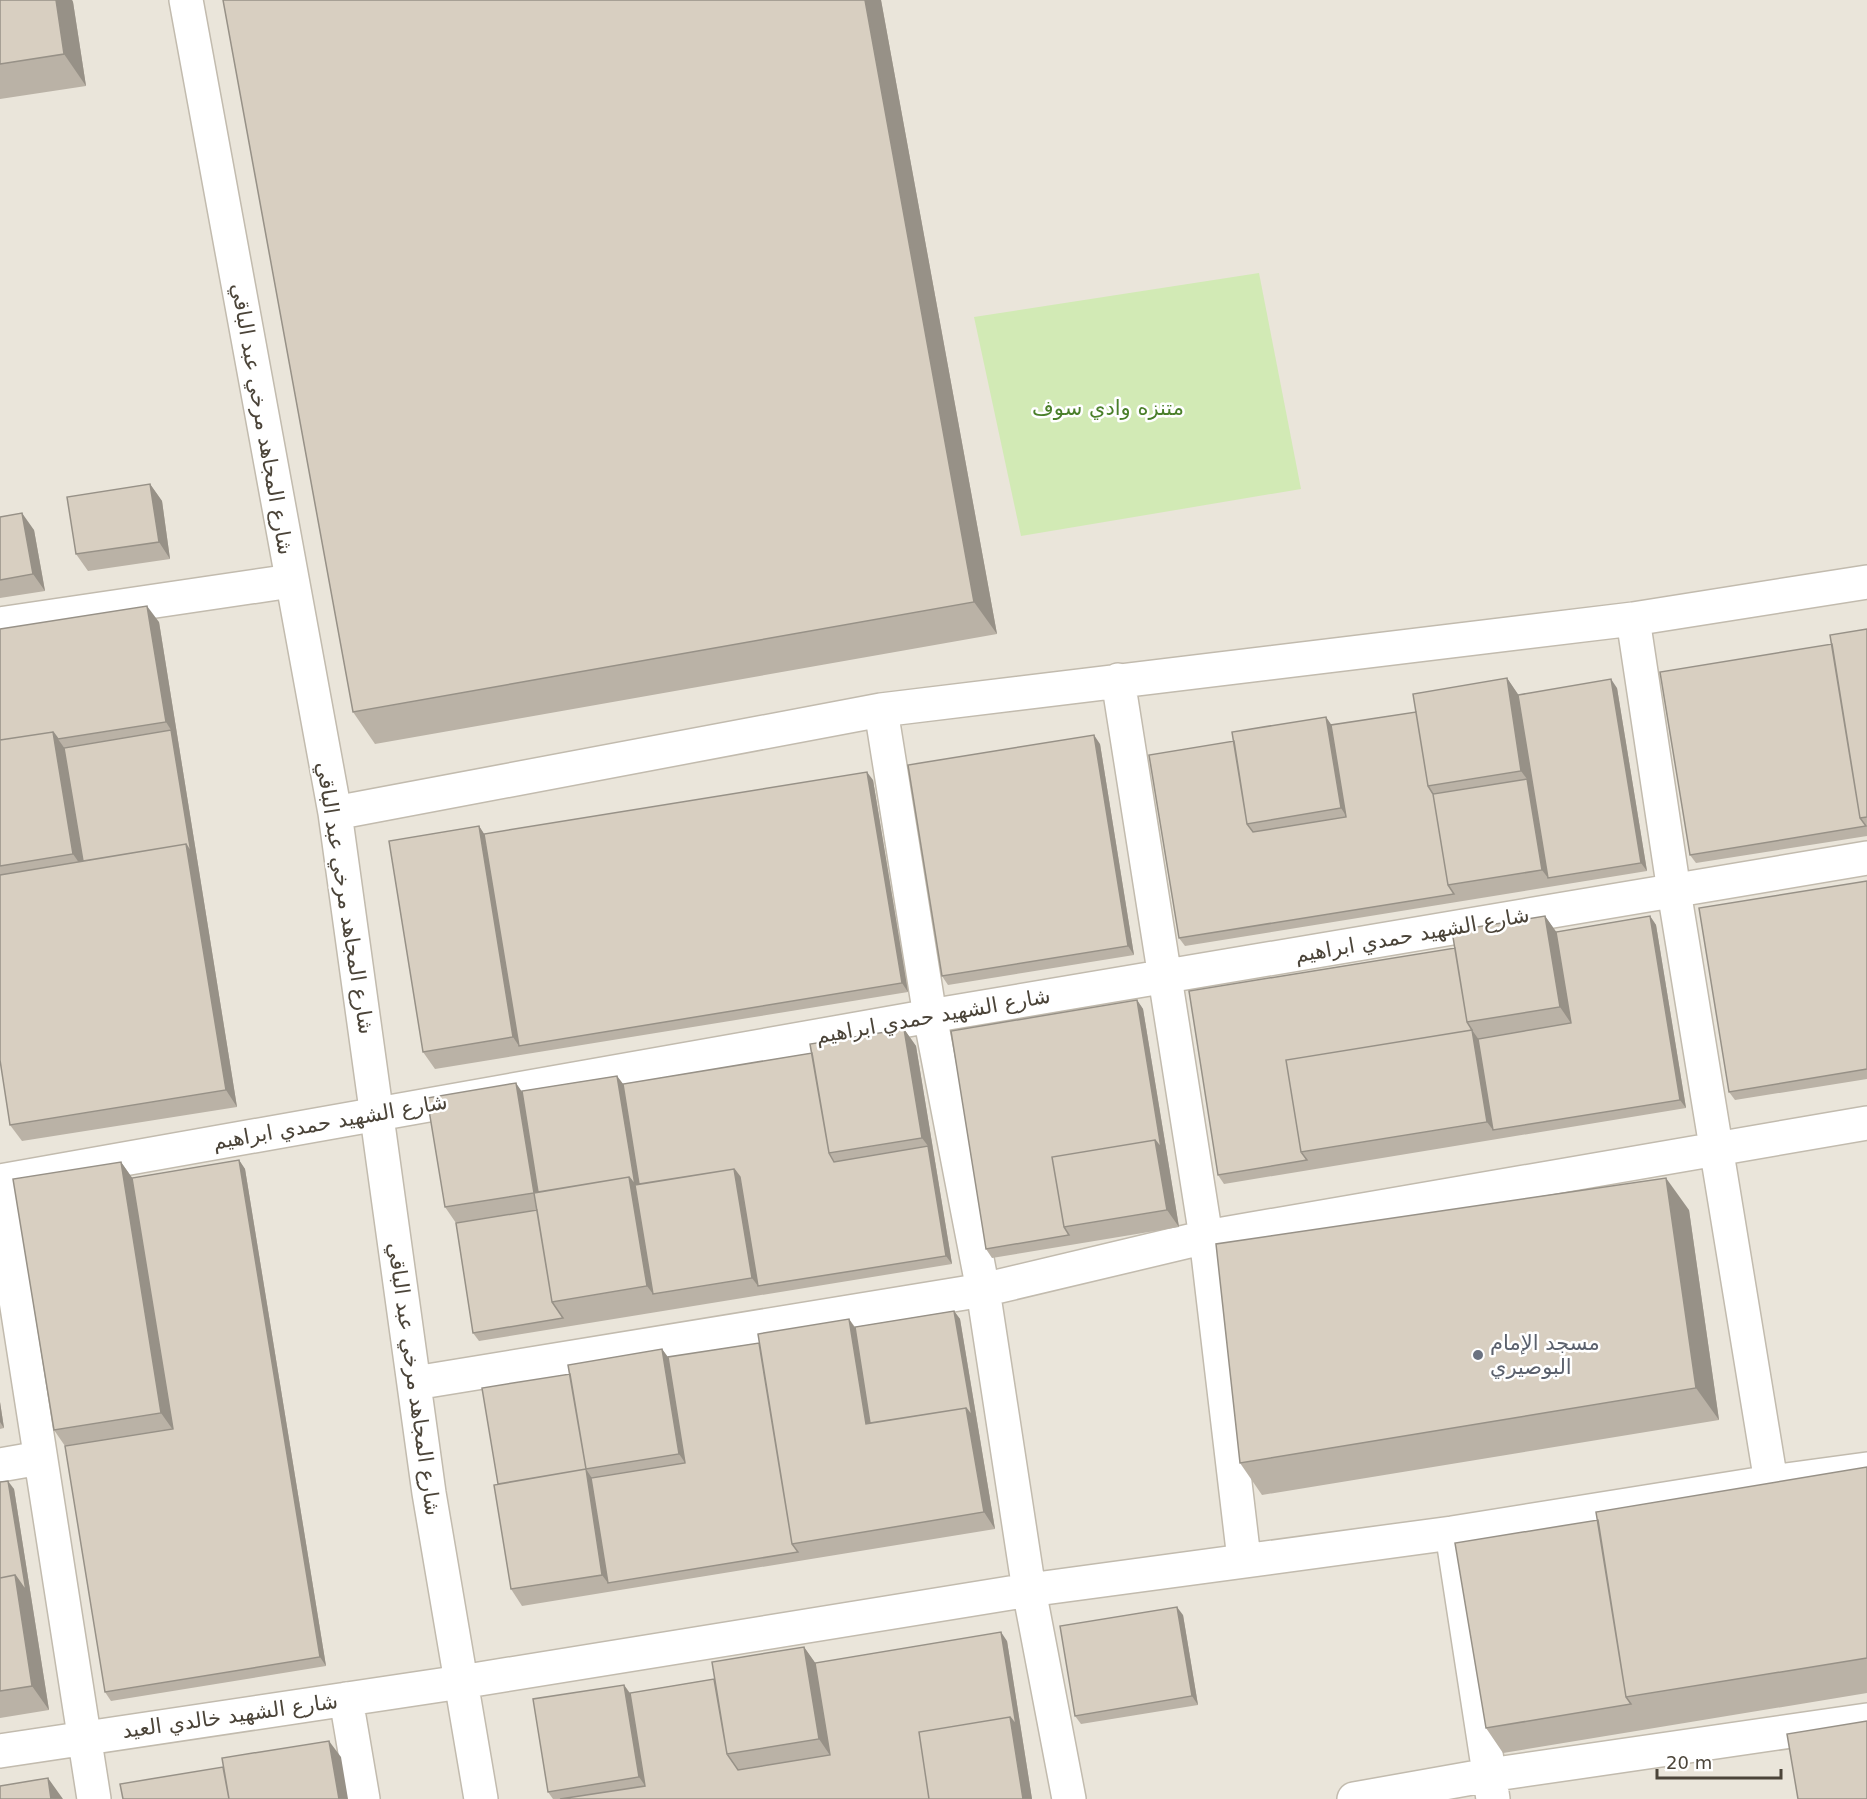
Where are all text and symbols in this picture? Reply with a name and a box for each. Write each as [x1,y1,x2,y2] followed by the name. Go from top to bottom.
[226,281,298,557] street label: شارع المجاهد مرخي عبد الباقي
[1032,396,1184,420] park label: متنزه وادي سوف
[312,760,378,1036] street label: شارع المجاهد مرخي عبد الباقي
[1293,903,1531,968] street label: شارع الشهيد حمدي ابراهيم
[814,984,1052,1049] street label: شارع الشهيد حمدي ابراهيم
[211,1090,449,1155] street label: شارع الشهيد حمدي ابراهيم
[383,1241,445,1517] street label: شارع المجاهد مرخي عبد الباقي
[1490,1331,1600,1379] place label: مسجد الإمام البوصيري
[1471,1348,1485,1362] marker: مسجد الإمام البوصيري
[121,1689,339,1743] street label: شارع الشهيد خالدي العيد
[1657,1742,1782,1780] scale bar
[1666,1752,1712,1773] text: 20 m

